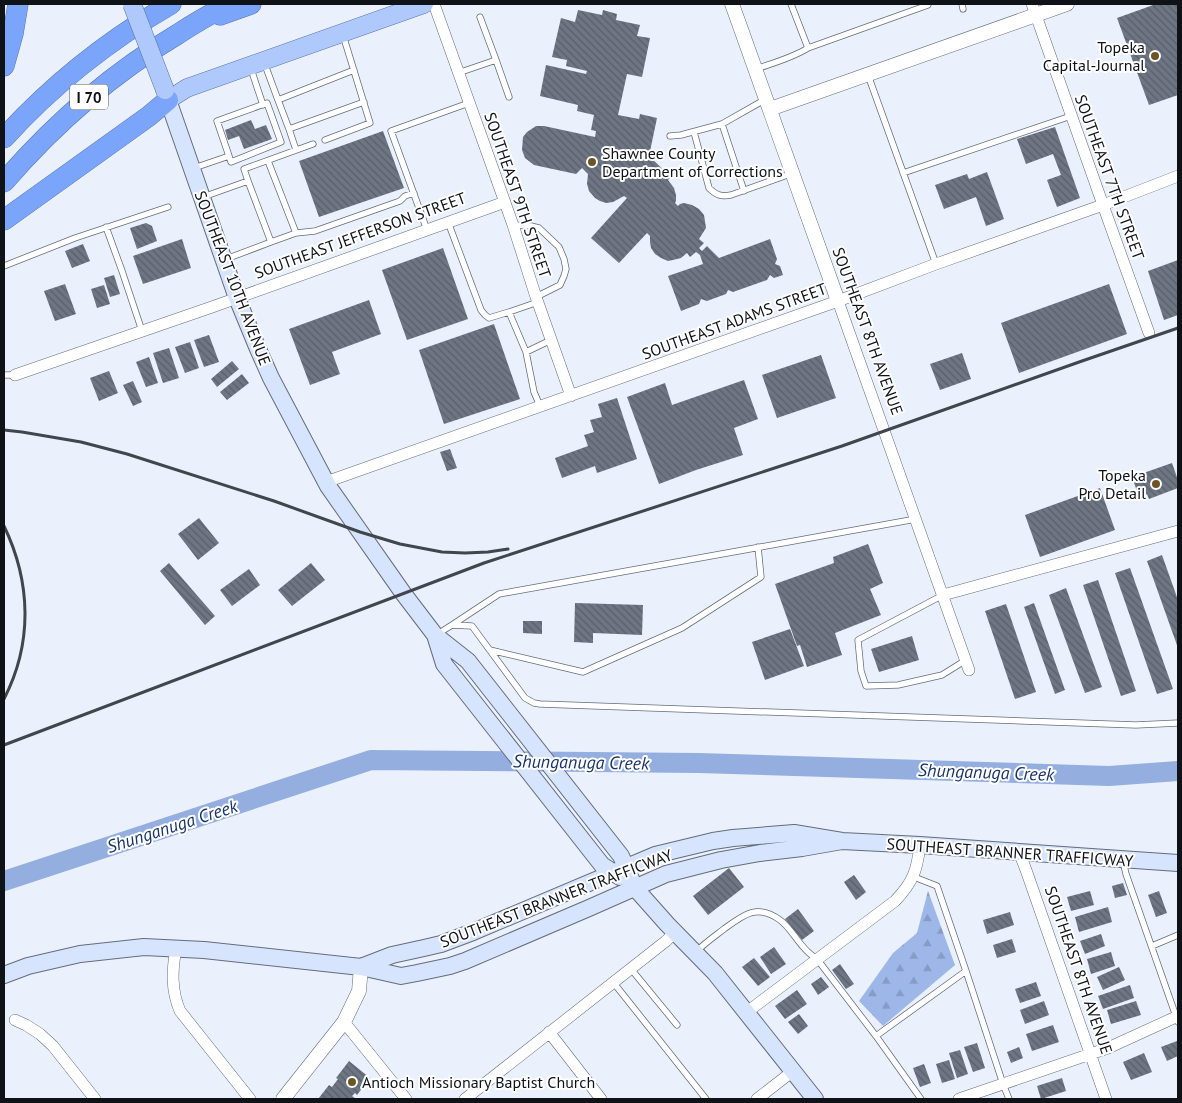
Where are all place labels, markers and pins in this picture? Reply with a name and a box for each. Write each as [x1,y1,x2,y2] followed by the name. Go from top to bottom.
[1043,37,1145,75] place label: Topeka Capital-Journal
[1149,50,1161,62] marker: Topeka Capital-Journal
[602,143,783,181] place label: Shawnee County Department of Corrections
[586,156,598,168] marker: Shawnee County Department of Corrections
[1078,465,1146,503] place label: Topeka Pro Detail
[1150,478,1162,490] marker: Topeka Pro Detail
[362,1072,595,1092] place label: Antioch Missionary Baptist Church
[346,1076,358,1088] marker: Antioch Missionary Baptist Church

